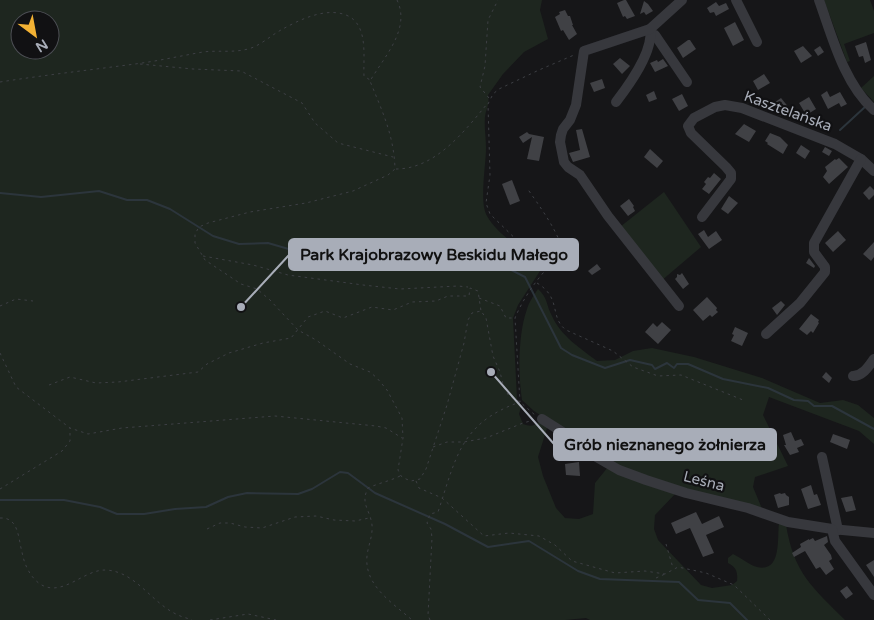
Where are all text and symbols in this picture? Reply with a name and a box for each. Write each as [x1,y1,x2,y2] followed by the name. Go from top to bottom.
[10,10,60,60] north arrow
[32,35,51,56] text: N
[742,87,834,135] street label: Kasztelańska
[289,239,578,270] callout: Park Krajobrazowy Beskidu Małego
[300,245,568,265] text: Park Krajobrazowy Beskidu Małego
[554,429,776,460] callout: Grób nieznanego żołnierza
[564,435,766,455] text: Grób nieznanego żołnierza
[681,467,727,495] street label: Leśna

